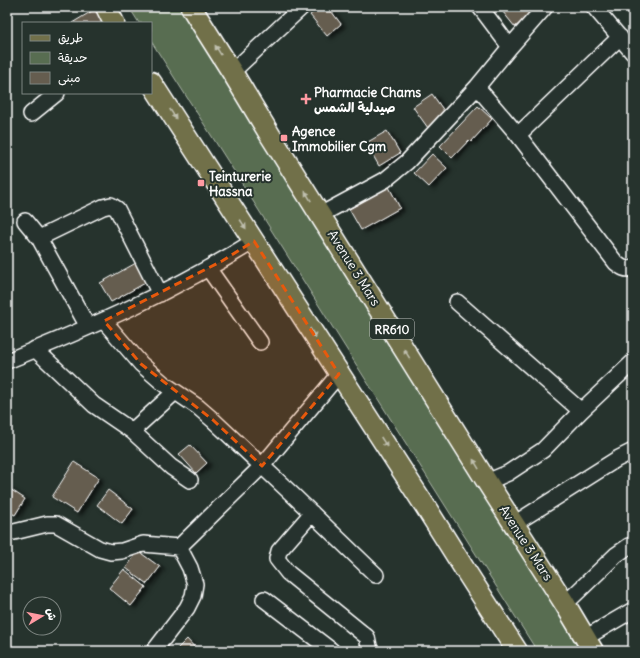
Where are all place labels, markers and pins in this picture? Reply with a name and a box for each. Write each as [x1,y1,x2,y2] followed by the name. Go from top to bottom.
[314,84,421,116] place label: Pharmacie Chams صيدلية الشمس
[301,94,311,104] marker: Pharmacie Chams صيدلية الشمس
[292,123,387,155] place label: Agence Immobilier Cgm
[279,133,289,143] marker: Agence Immobilier Cgm
[209,168,271,200] place label: Teinturerie Hassna
[196,178,206,188] marker: Teinturerie Hassna

